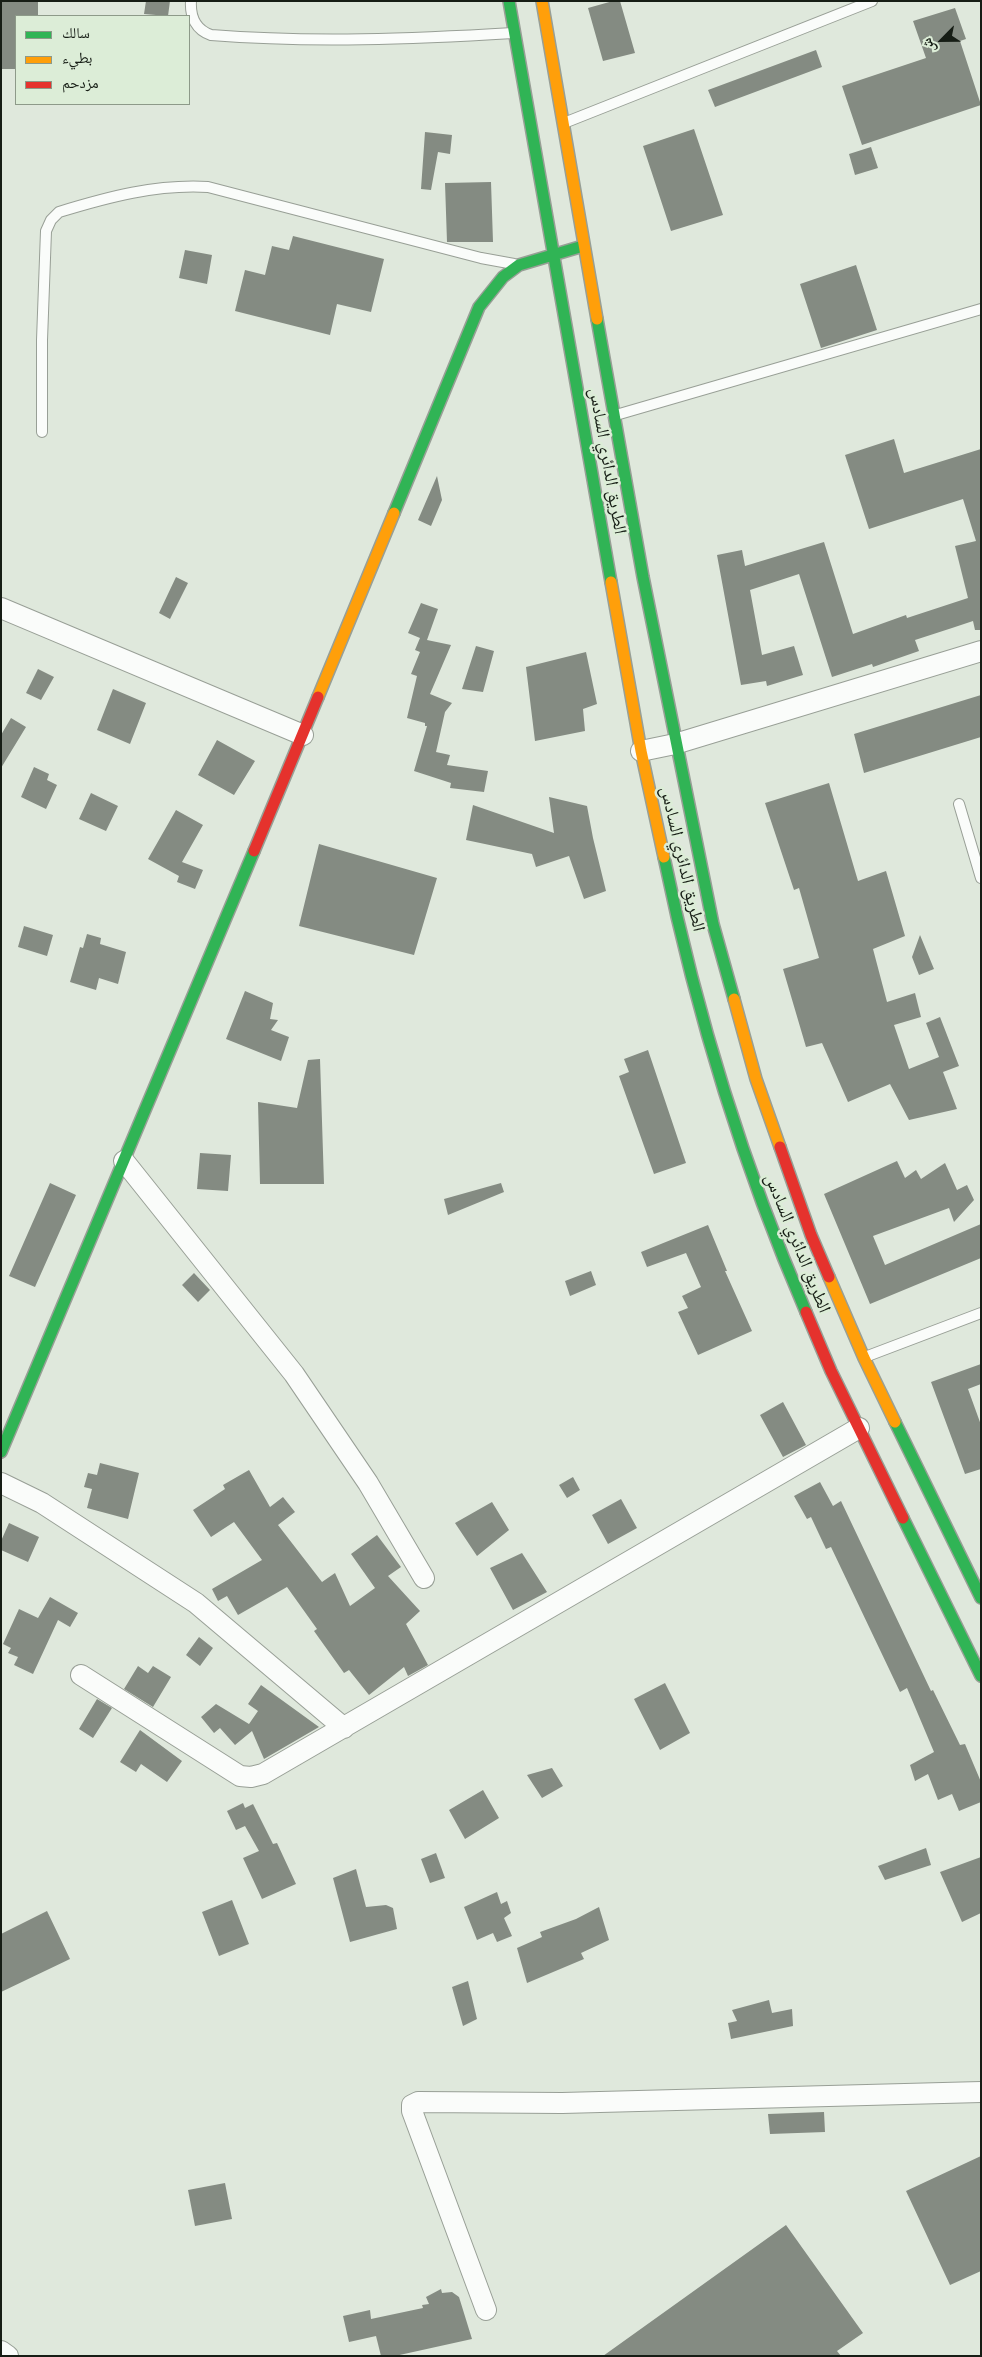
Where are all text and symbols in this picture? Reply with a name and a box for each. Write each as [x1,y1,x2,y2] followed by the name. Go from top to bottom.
[15,15,190,105] legend
[917,15,967,65] north arrow
[62,23,90,41] text: سالك
[917,36,938,56] text: ش
[62,48,92,66] text: بطيء
[62,73,99,91] text: مزدحم
[584,386,632,536] street label: الطريق الدائري السادس
[656,784,710,934] street label: الطريق الدائري السادس
[760,1170,836,1316] street label: الطريق الدائري السادس

